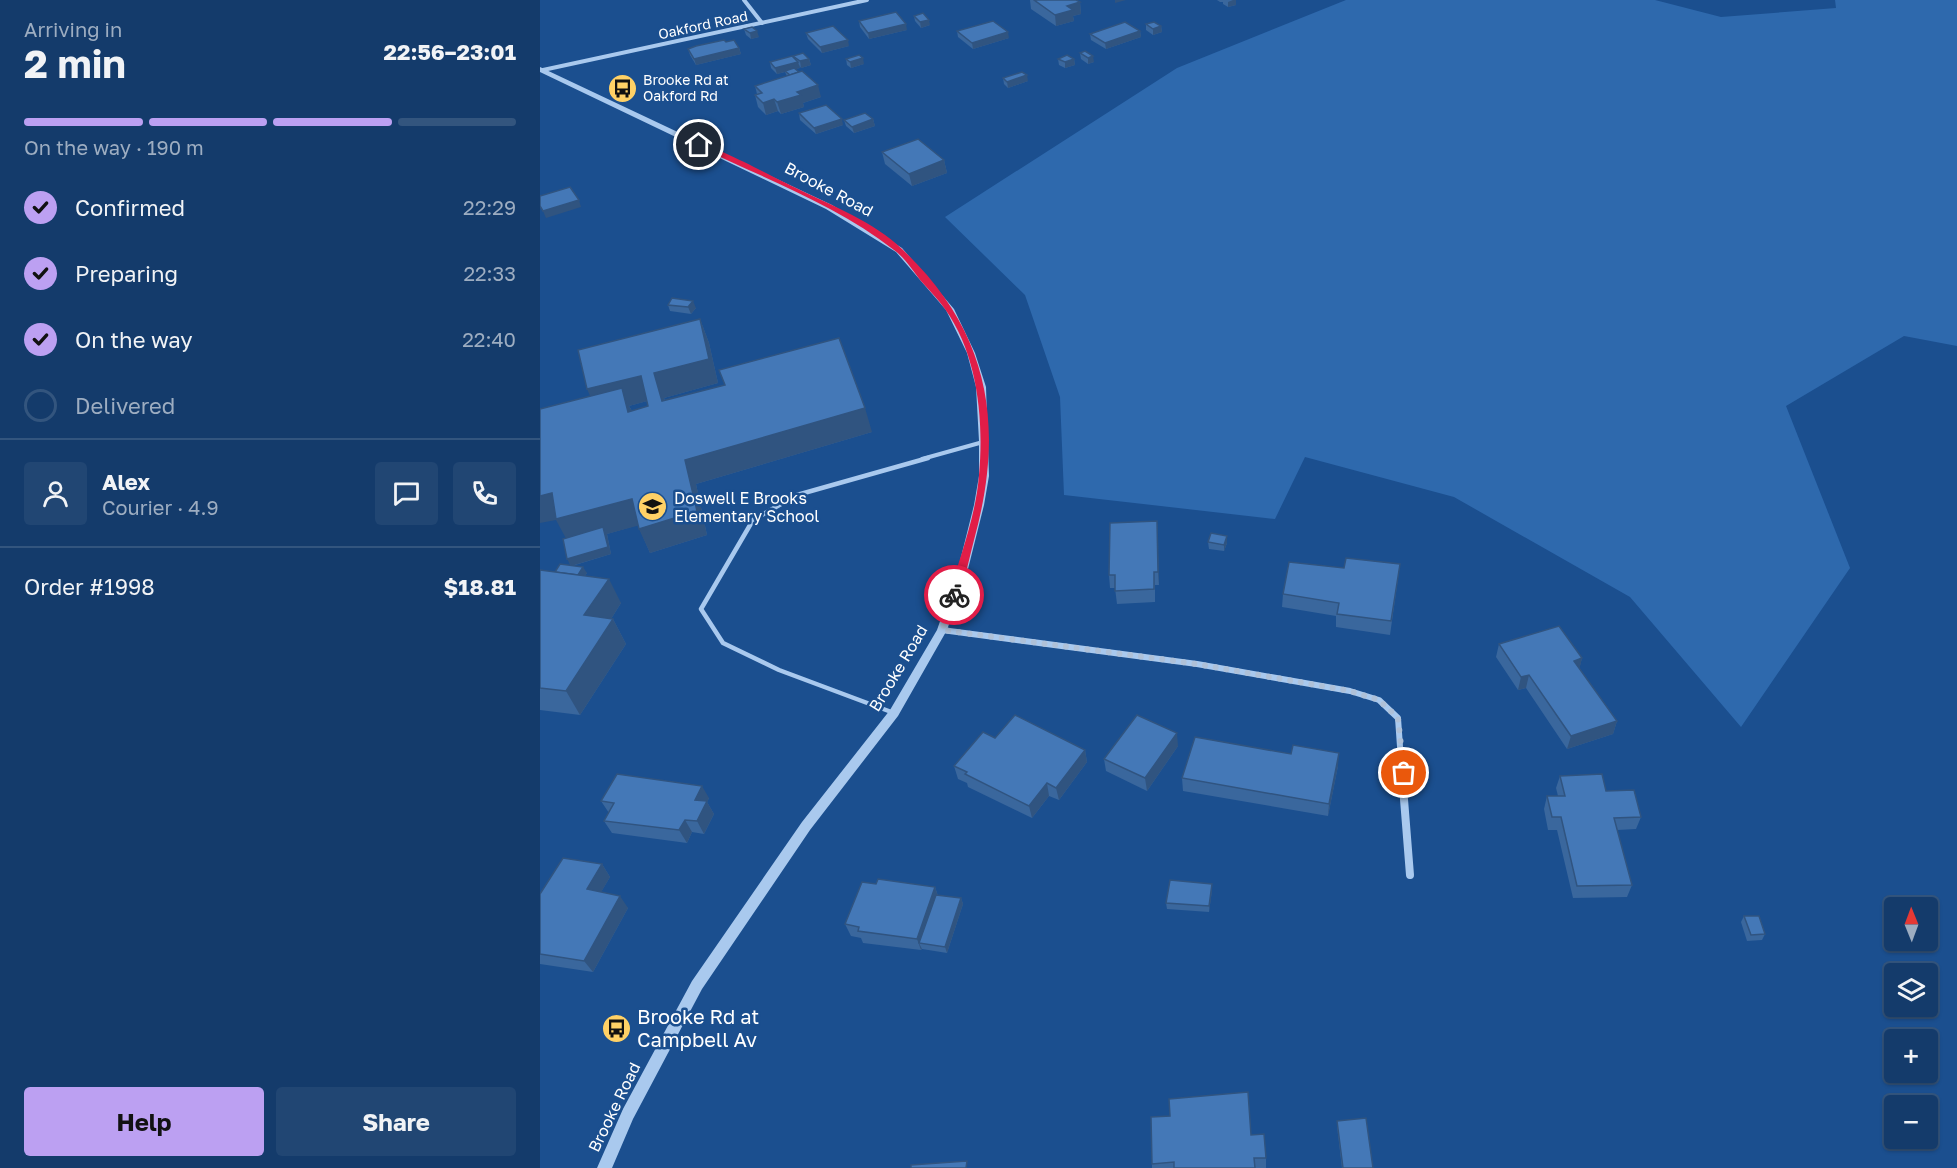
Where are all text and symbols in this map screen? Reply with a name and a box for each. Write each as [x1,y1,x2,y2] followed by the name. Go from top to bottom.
[656,7,749,42] street label: Oakford Road
[24,17,122,41] text: Arriving in
[384,38,516,65] text: 22:56–23:01
[24,40,126,87] text: 2 min
[643,71,729,104] place label: Brooke Rd at Oakford Rd
[606,72,638,104] bus stop icon: Brooke Rd at Oakford Rd
[673,119,724,170] pin
[682,128,715,161] icon: home
[24,135,204,159] text: On the way · 190 m
[781,157,877,221] street label: Brooke Road
[24,191,57,224] icon: check
[75,194,185,221] text: Confirmed
[463,195,516,219] text: 22:29
[24,257,57,290] icon: check
[75,260,178,287] text: Preparing
[463,261,516,285] text: 22:33
[24,323,57,356] icon: check
[75,326,193,353] text: On the way
[462,327,516,351] text: 22:40
[75,392,175,419] text: Delivered
[24,462,87,525] button: person
[375,462,438,525] button: chat
[453,462,516,525] button: phone
[102,468,150,495] text: Alex
[674,488,819,526] place label: Doswell E Brooks Elementary School
[637,491,669,523] school or university icon: Doswell E Brooks Elementary School
[102,495,219,519] text: Courier · 4.9
[924,565,984,625] courier
[24,573,155,600] text: Order #1998
[443,573,516,600] text: $18.81
[938,579,971,612] icon: bike
[864,621,932,715] street label: Brooke Road
[1378,747,1429,798] pin
[1387,756,1420,789] icon: bag
[1884,897,1938,951] north arrow
[1884,897,1938,1149] map controls
[1884,963,1938,1017] button: layers
[637,1004,759,1051] place label: Brooke Rd at Campbell Av
[600,1012,632,1044] bus stop icon: Brooke Rd at Campbell Av
[1884,1029,1938,1083] button: +
[584,1059,644,1155] street label: Brooke Road
[24,1087,264,1156] button: Help
[276,1087,516,1156] button: Share
[1884,1095,1938,1149] button: −

